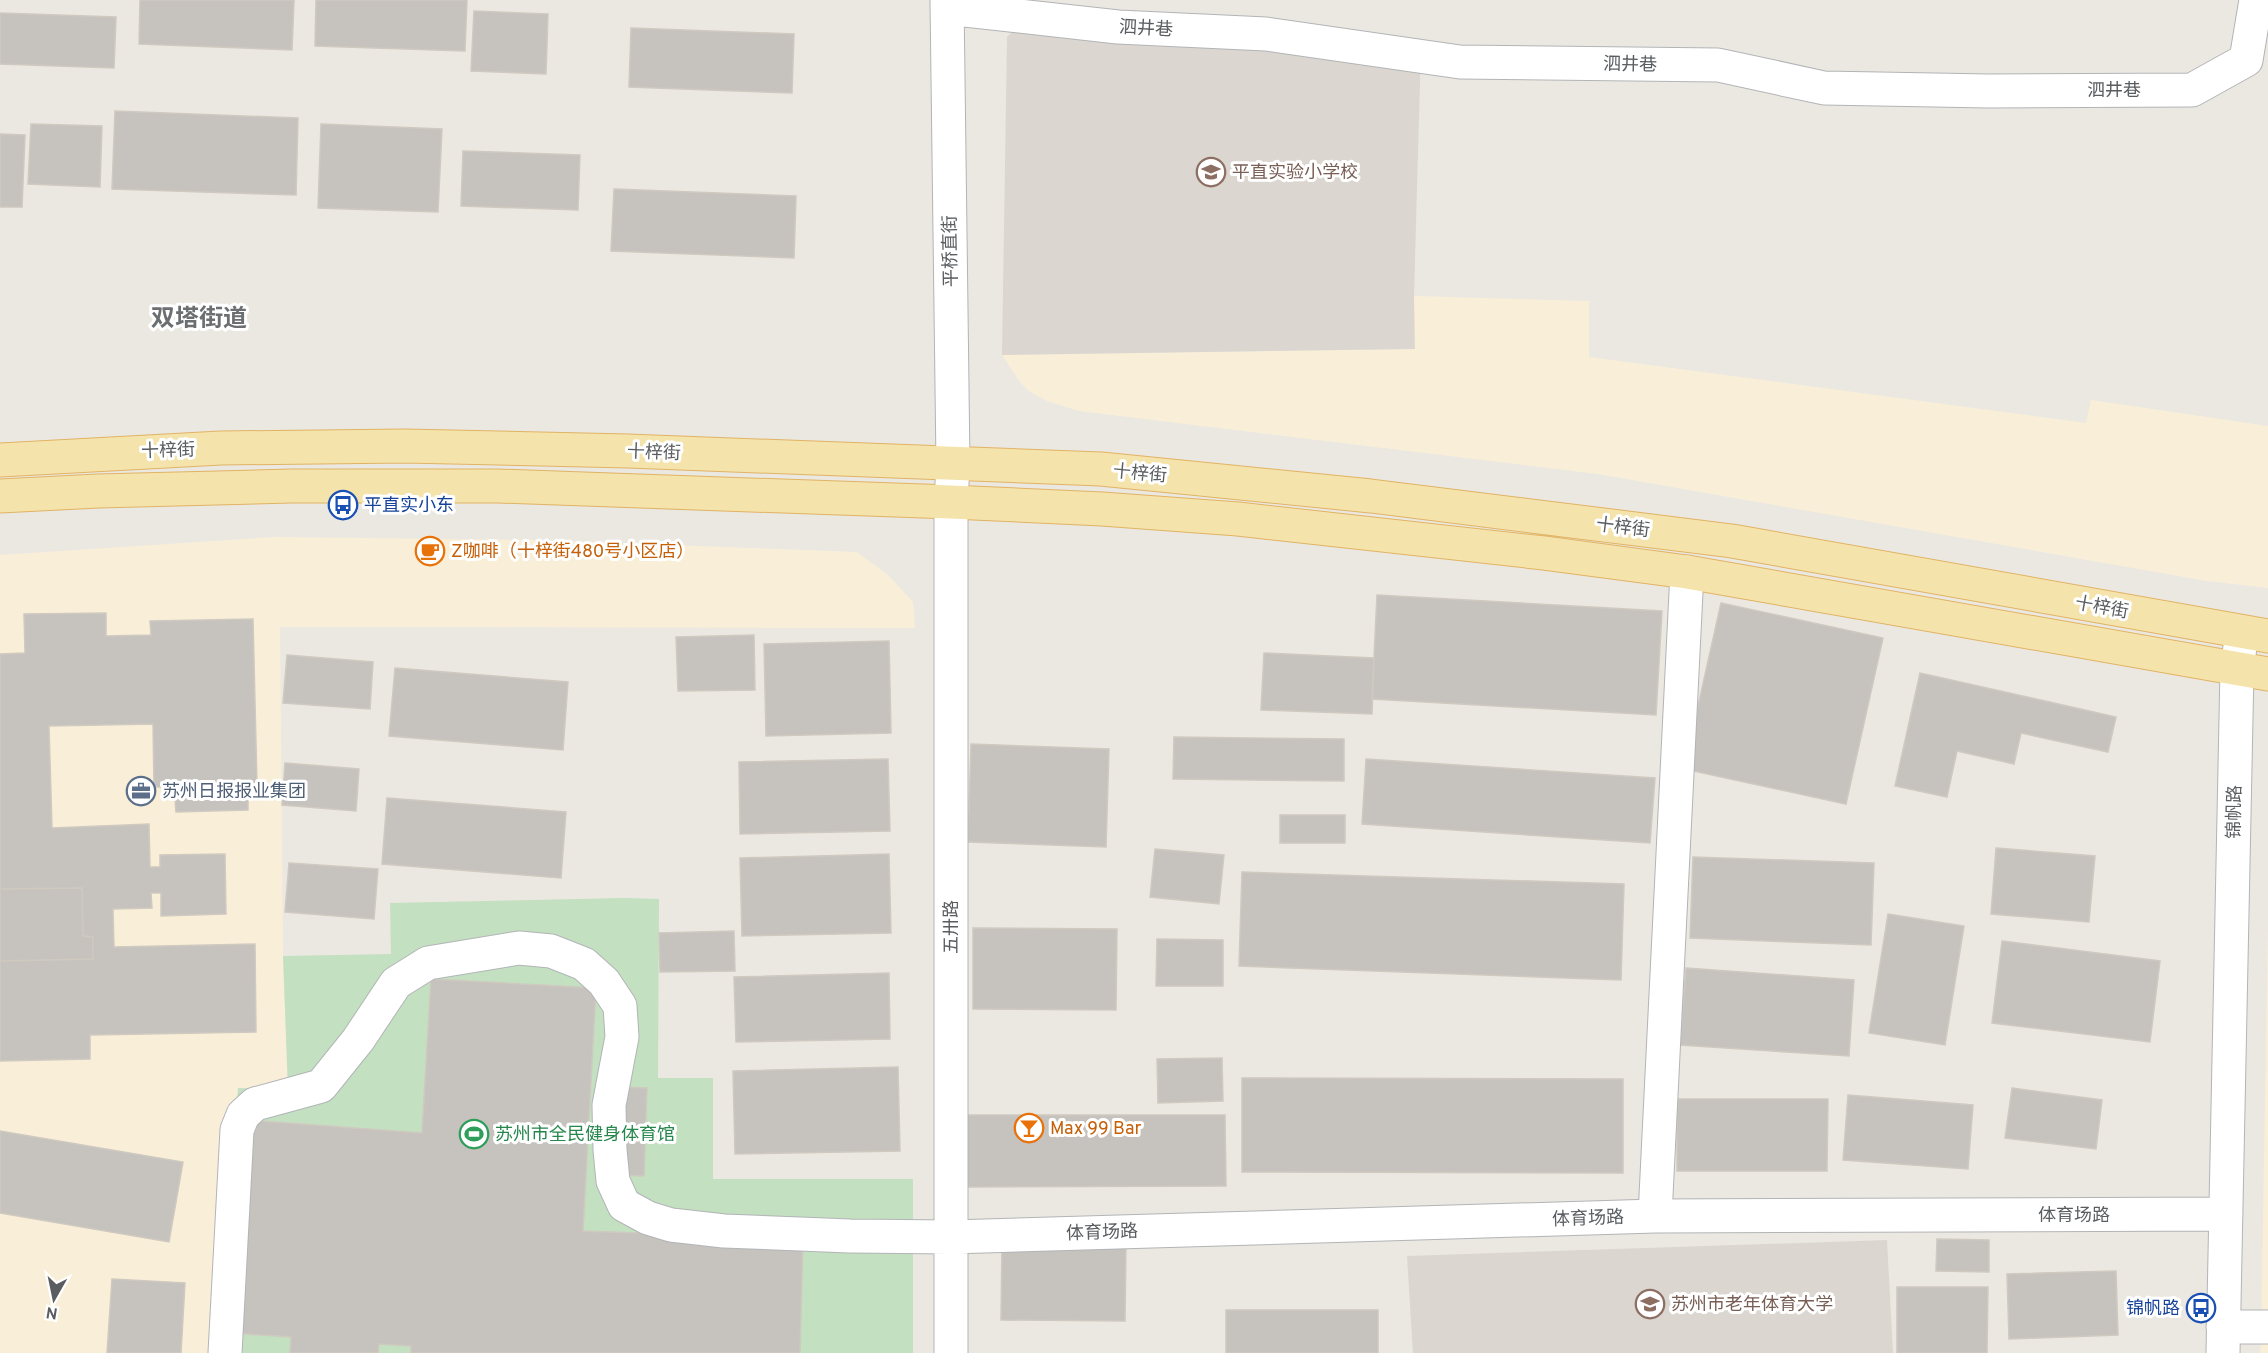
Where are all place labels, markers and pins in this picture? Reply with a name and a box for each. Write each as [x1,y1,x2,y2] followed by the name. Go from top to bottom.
[1195,156,1227,188] school or university icon: 平直实验小学校
[1232,162,1358,185] place label: 平直实验小学校
[327,489,359,521] bus stop icon: 平直实小东
[364,495,454,518] place label: 平直实小东
[414,535,446,567] cafe icon: Z咖啡（十梓街480号小区店）
[451,541,694,564] place label: Z咖啡（十梓街480号小区店）
[125,775,157,807] office icon: 苏州日报报业集团
[162,781,306,804] place label: 苏州日报报业集团
[1013,1112,1045,1144] bar icon: Max 99 Bar
[458,1118,490,1150] sports icon: 苏州市全民健身体育馆
[1050,1118,1142,1141] place label: Max 99 Bar
[495,1124,675,1147] place label: 苏州市全民健身体育馆
[1634,1288,1666,1320] school or university icon: 苏州市老年体育大学
[2185,1292,2217,1324] bus stop icon: 锦帆路
[1671,1294,1833,1317] place label: 苏州市老年体育大学
[2126,1298,2180,1321] place label: 锦帆路

